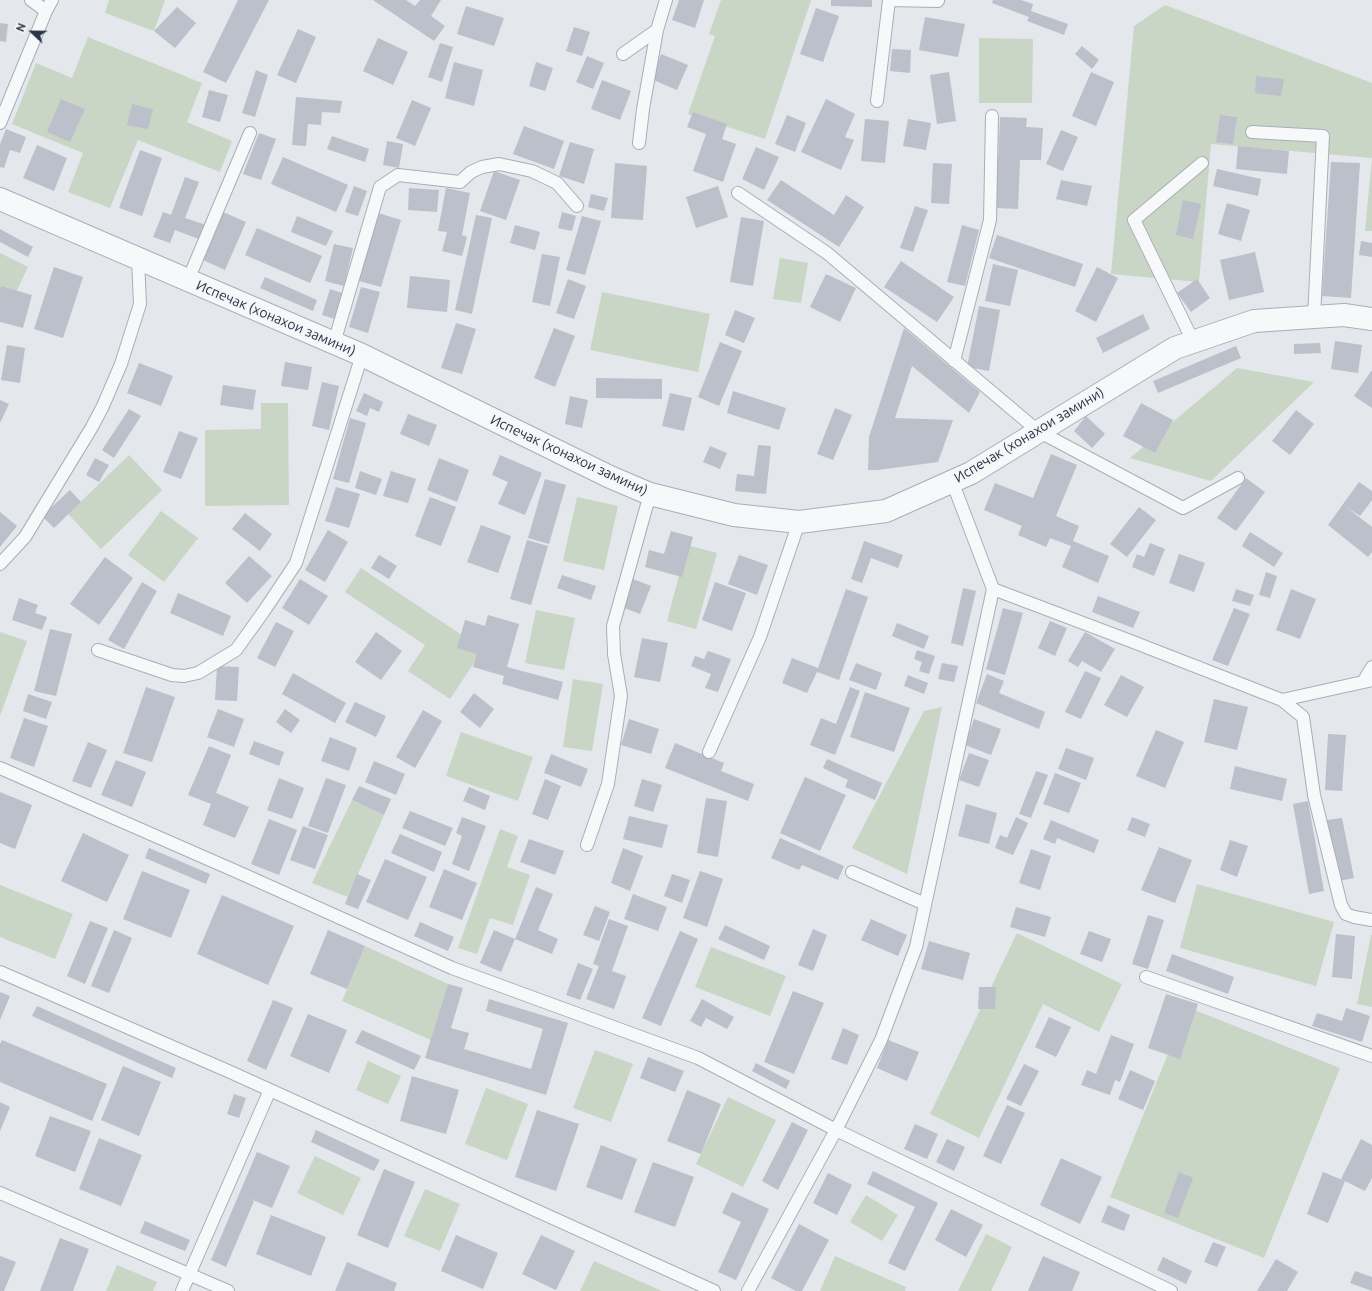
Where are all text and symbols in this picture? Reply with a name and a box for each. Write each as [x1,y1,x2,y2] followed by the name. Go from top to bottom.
[12,12,52,52] north arrow
[14,21,28,34] text: N
[194,277,358,359] street label: Испечак (хонахои замини)
[951,384,1107,486] street label: Испечак (хонахои замини)
[488,411,650,499] street label: Испечак (хонахои замини)

